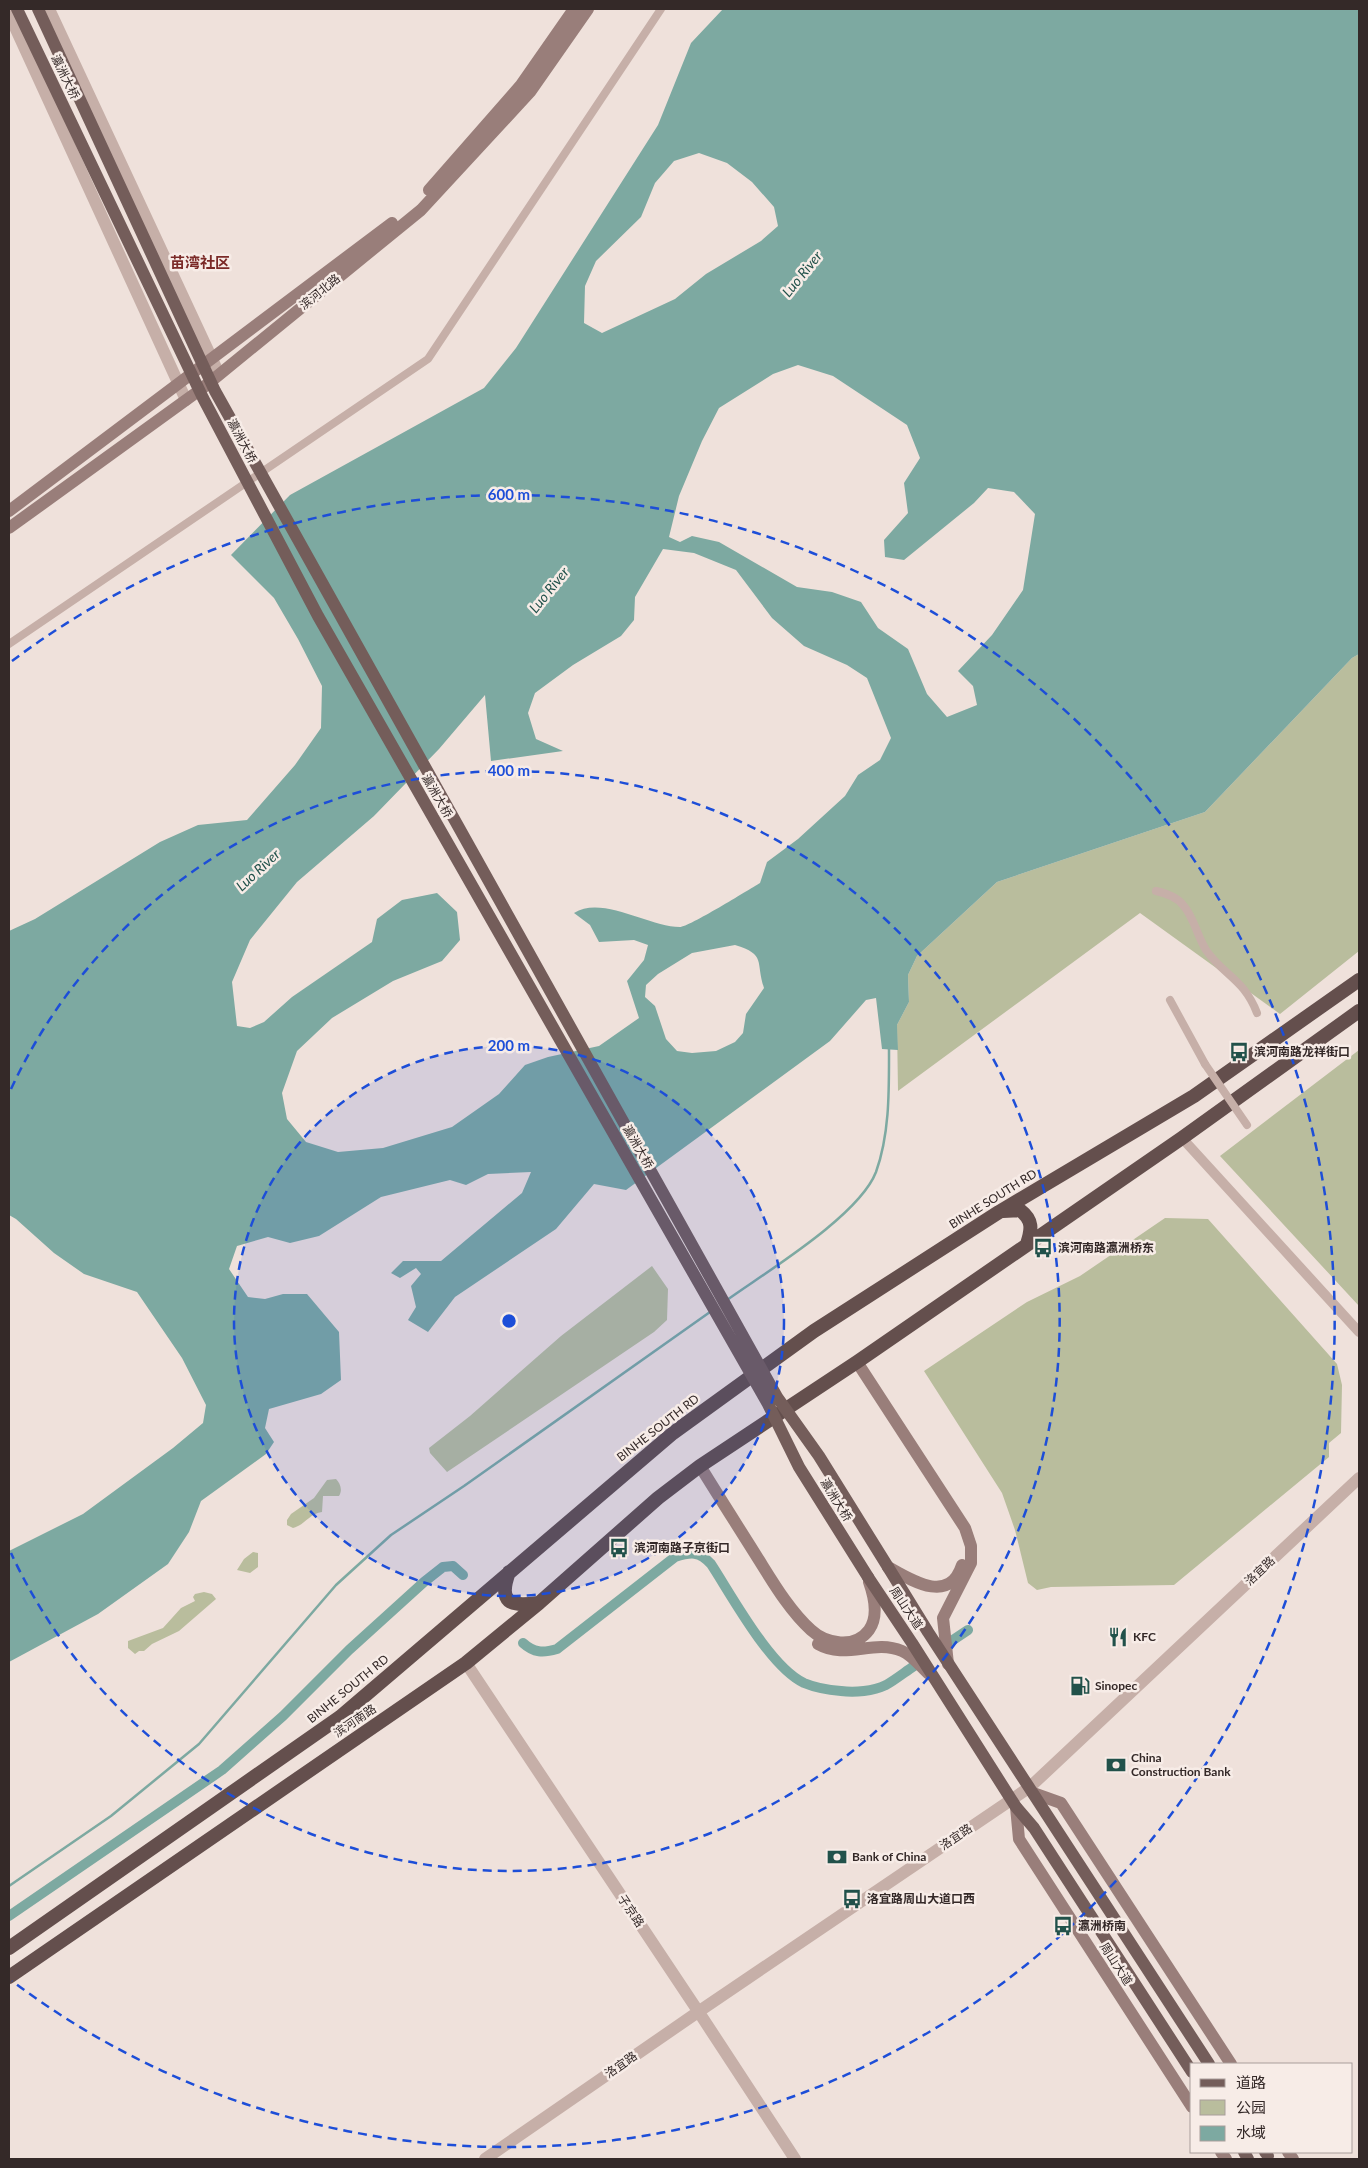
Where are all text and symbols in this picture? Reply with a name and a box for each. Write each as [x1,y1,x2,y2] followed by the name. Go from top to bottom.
[48,52,83,102] street label: 瀛洲大桥
[778,247,825,300] water label: Luo River
[170,253,230,271] district label: 苗湾社区
[296,271,343,313] street label: 滨河北路
[225,416,260,465] street label: 瀛洲大桥
[488,485,530,503] text: 600 m
[525,563,572,616] water label: Luo River
[488,761,530,779] text: 400 m
[419,771,456,820] street label: 瀛洲大桥
[232,845,283,894] water label: Luo River
[488,1036,530,1054] text: 200 m
[1228,1041,1250,1063] bus stop icon: 滨河南路龙祥街口
[1254,1044,1350,1059] place label: 滨河南路龙祥街口
[620,1122,657,1171] street label: 瀛洲大桥
[946,1166,1039,1232] street label: BINHE SOUTH RD
[1032,1237,1054,1259] bus stop icon: 滨河南路瀛洲桥东
[1058,1240,1154,1255] place label: 滨河南路瀛洲桥东
[500,1312,518,1330] centre of rings
[614,1391,702,1464] street label: BINHE SOUTH RD
[817,1475,856,1524] street label: 瀛洲大桥
[608,1537,630,1559] bus stop icon: 滨河南路子京街口
[634,1540,730,1555] place label: 滨河南路子京街口
[1241,1553,1278,1588] street label: 洛宜路
[887,1584,926,1632] street label: 周山大道
[1107,1626,1129,1648] restaurant icon: KFC
[1133,1629,1156,1644] place label: KFC
[304,1651,391,1726] street label: BINHE SOUTH RD
[1069,1675,1091,1697] fuel station icon: Sinopec
[1095,1678,1137,1693] place label: Sinopec
[331,1701,379,1740] street label: 滨河南路
[1131,1750,1231,1779] place label: China Construction Bank
[1105,1754,1127,1776] bank icon: China Construction Bank
[937,1820,975,1853] street label: 洛宜路
[826,1846,848,1868] bank icon: Bank of China
[852,1849,926,1864] place label: Bank of China
[841,1888,863,1910] bus stop icon: 洛宜路周山大道口西
[867,1891,975,1906] place label: 洛宜路周山大道口西
[615,1892,648,1930] street label: 子京路
[1052,1915,1074,1937] bus stop icon: 瀛洲桥南
[1078,1918,1126,1933] place label: 瀛洲桥南
[1097,1940,1136,1988] street label: 周山大道
[602,2048,640,2081] street label: 洛宜路
[1190,2063,1353,2153] legend
[1236,2073,1266,2091] text: 道路
[1236,2098,1266,2116] text: 公园
[1236,2123,1266,2141] text: 水域

